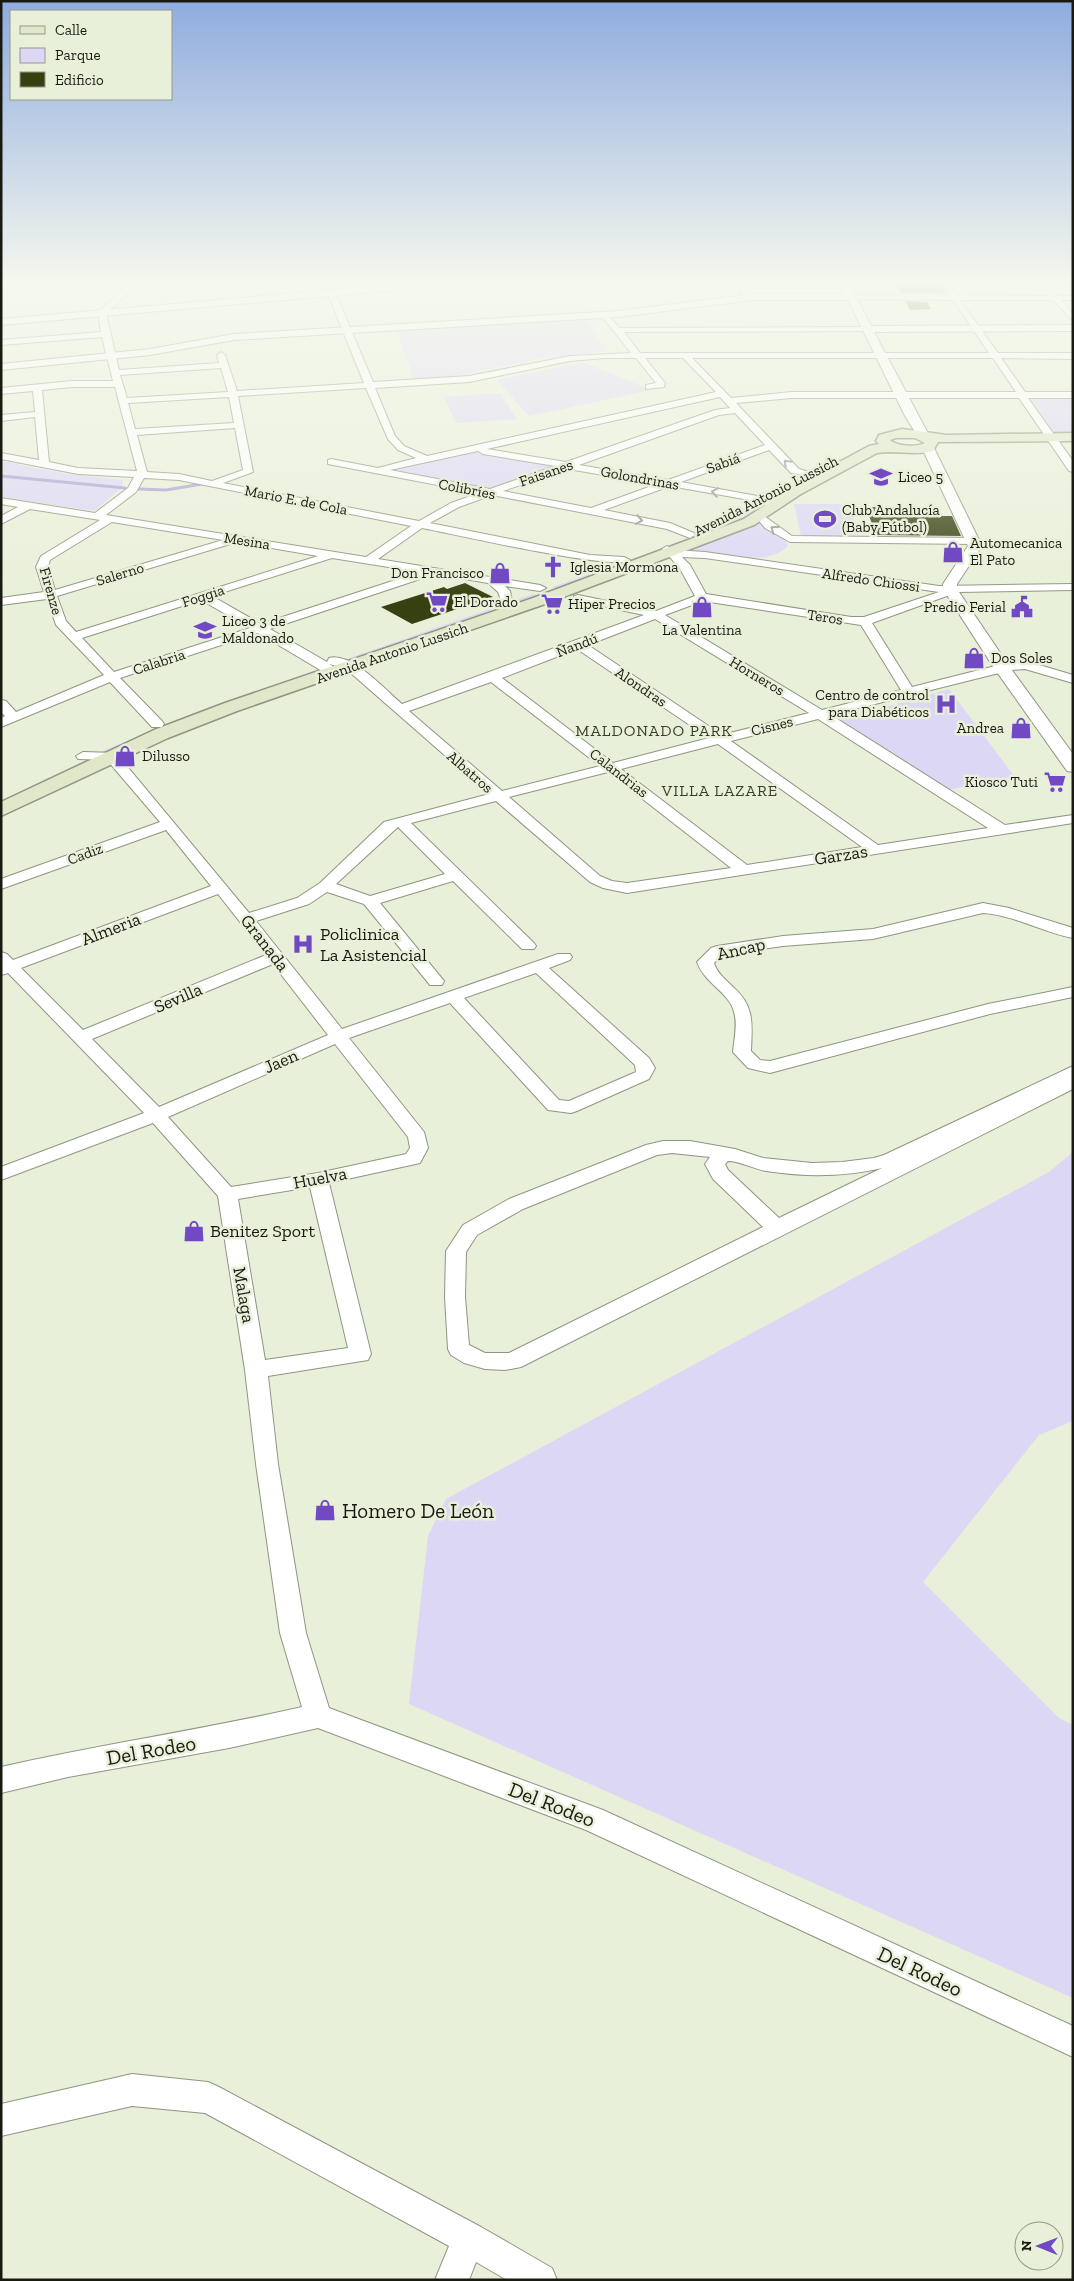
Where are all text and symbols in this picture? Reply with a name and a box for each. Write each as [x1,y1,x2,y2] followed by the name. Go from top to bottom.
[10,10,172,100] legend
[55,21,87,39] text: Calle
[55,46,101,64] text: Parque
[55,71,104,89] text: Edificio
[704,449,742,477] street label: Sabiá
[691,452,842,540] street label: Avenida Antonio Lussich
[517,455,575,491] street label: Faisanes
[784,460,793,469] one-way arrow
[599,462,681,494] street label: Golondrinas
[868,464,894,490] school or university icon: Liceo 5
[898,468,943,486] place label: Liceo 5
[437,475,497,503] street label: Colibríes
[243,481,349,519] street label: Mario E. de Cola
[711,487,720,497] one-way arrow
[842,501,940,536] place label: Club Andalucía (Baby Fútbol)
[812,506,838,532] sports icon: Club Andalucía (Baby Fútbol)
[635,515,643,525] one-way arrow
[771,526,780,534] one-way arrow
[223,528,271,554] street label: Mesina
[970,534,1062,569] place label: Automecanica El Pato
[940,539,966,565] shop icon: Automecanica El Pato
[540,554,566,580] church icon: Iglesia Mormona
[94,558,146,590] street label: Salerno
[570,558,679,576] place label: Iglesia Mormona
[487,560,513,586] shop icon: Don Francisco
[391,564,484,582] place label: Don Francisco
[821,564,921,596] street label: Alfredo Chiossi
[36,565,66,617] street label: Firenze
[179,581,227,611] street label: Foggia
[424,589,450,615] supermarket icon: El Dorado
[539,591,565,617] supermarket icon: Hiper Precios
[454,593,518,611] place label: El Dorado
[689,594,715,620] shop icon: La Valentina
[1009,594,1035,620] public building icon: Predio Ferial
[568,595,656,613] place label: Hiper Precios
[924,598,1006,616] place label: Predio Ferial
[806,605,844,629] street label: Teros
[222,612,294,647] place label: Liceo 3 de Maldonado
[192,617,218,643] school or university icon: Liceo 3 de Maldonado
[314,618,471,687] street label: Avenida Antonio Lussich
[662,621,742,639] place label: La Valentina
[554,629,601,661] street label: Ñandú
[131,645,187,679] street label: Calabria
[961,645,987,671] shop icon: Dos Soles
[991,649,1053,667] place label: Dos Soles
[726,653,788,699] street label: Horneros
[612,663,670,711] street label: Alondras
[815,686,929,721] place label: Centro de control para Diabéticos
[933,691,959,717] hospital icon: Centro de control para Diabéticos
[749,712,795,740] street label: Cisnes
[1008,715,1034,741] shop icon: Andrea
[957,719,1004,737] place label: Andrea
[575,721,733,740] district label: MALDONADO PARK
[112,743,138,769] shop icon: Dilusso
[586,745,652,801] street label: Calandrias
[142,747,190,765] place label: Dilusso
[443,747,497,797] street label: Albatros
[1042,769,1068,795] supermarket icon: Kiosco Tuti
[965,773,1038,791] place label: Kiosco Tuti
[661,781,778,800] district label: VILLA LAZARE
[65,839,105,869] street label: Cadiz
[813,840,869,870] street label: Garzas
[78,908,144,950] street label: Almeria
[236,910,294,976] street label: Granada
[320,923,427,966] place label: Policlinica La Asistencial
[290,931,316,957] hospital icon: Policlinica La Asistencial
[715,933,767,965] street label: Ancap
[151,978,206,1018] street label: Sevilla
[260,1044,302,1078] street label: Jaen
[291,1162,349,1194] street label: Huelva
[181,1218,207,1244] shop icon: Benitez Sport
[210,1220,316,1242] place label: Benitez Sport
[228,1265,260,1325] street label: Malaga
[312,1497,338,1523] shop icon: Homero De León
[342,1498,494,1523] place label: Homero De León
[104,1730,198,1770] street label: Del Rodeo
[505,1776,599,1832] street label: Del Rodeo
[874,1941,966,2001] street label: Del Rodeo
[1014,2221,1064,2271] north arrow
[1018,2240,1035,2251] text: N

